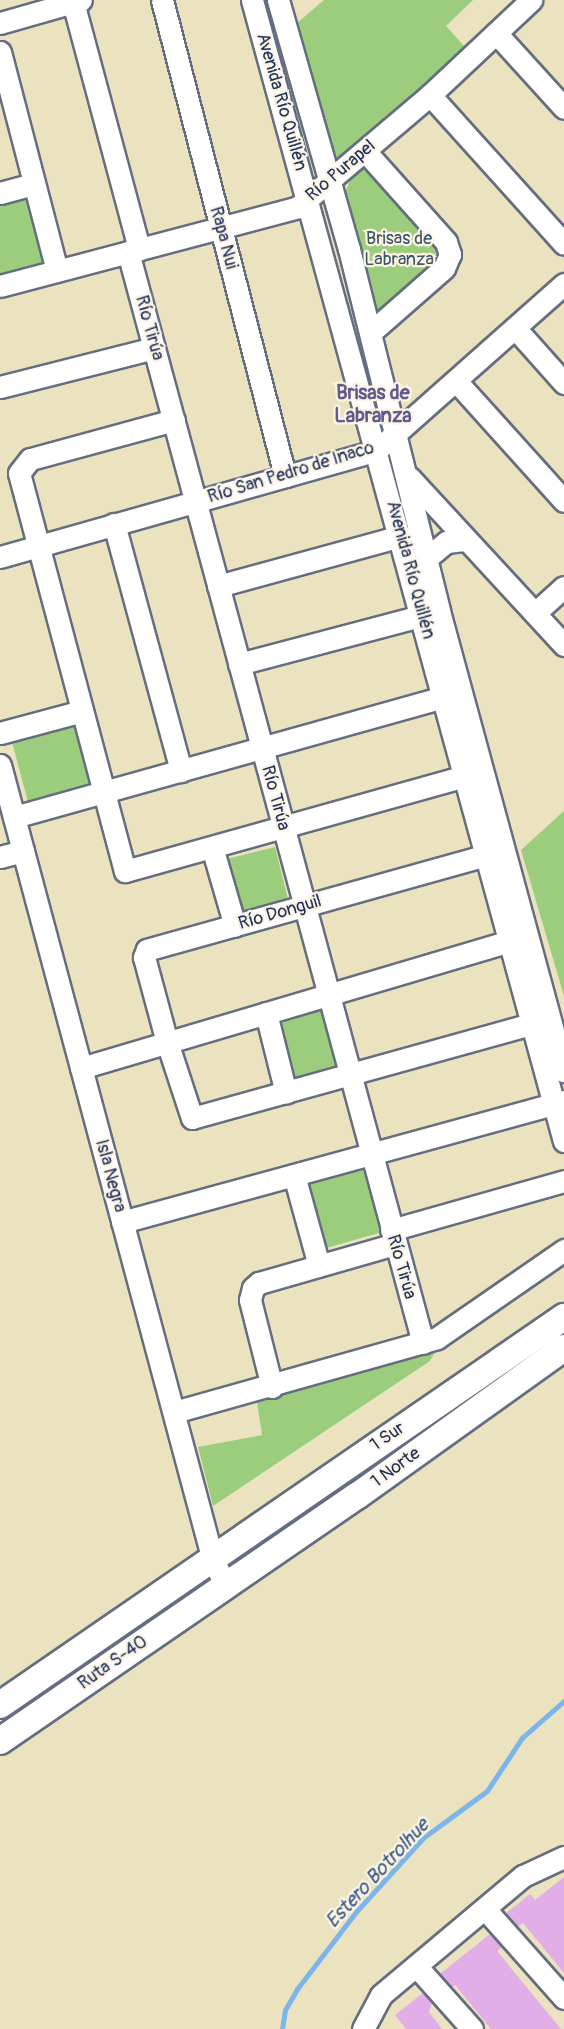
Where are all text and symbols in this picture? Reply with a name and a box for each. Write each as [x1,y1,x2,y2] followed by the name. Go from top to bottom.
[251,31,311,173] street label: Avenida Río Quillén
[302,136,380,206] street label: Río Purapel
[204,204,242,272] street label: Rapa Nui
[364,229,434,272] park label: Brisas de Labranza
[130,293,168,363] street label: Río Tirúa
[334,381,412,428] district label: Brisas de Labranza
[205,437,377,509] street label: Río San Pedro de Inaco
[381,498,439,642] street label: Avenida Río Quillén
[256,763,294,833] street label: Río Tirúa
[236,891,324,935] street label: Río Donguil
[90,1137,130,1215] street label: Isla Negra
[381,1232,421,1302] street label: Río Tirúa
[367,1418,409,1456] street label: 1 Sur
[367,1443,425,1493] street label: 1 Norte
[74,1631,152,1695] street label: Ruta S-40
[320,1813,434,1933] water label: Estero Botrolhue

